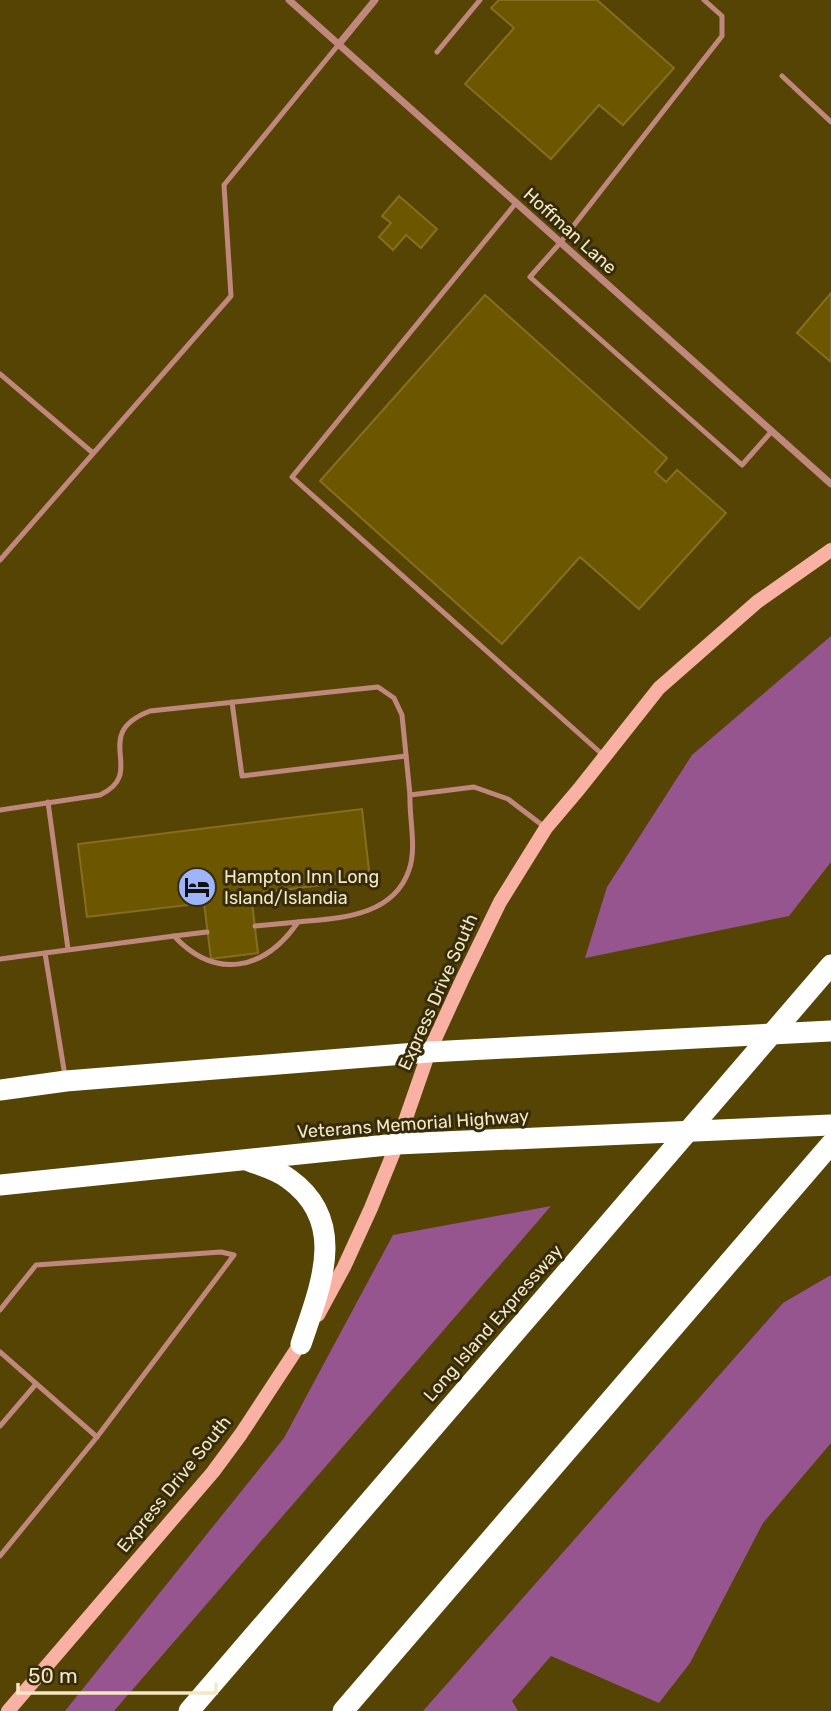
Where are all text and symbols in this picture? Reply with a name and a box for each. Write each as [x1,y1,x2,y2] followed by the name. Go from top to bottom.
[519,183,621,279] street label: Hoffman Lane
[176,866,218,908] hotel icon: Hampton Inn Long Island/Islandia
[224,866,379,909] place label: Hampton Inn Long Island/Islandia
[394,910,482,1074] street label: Express Drive South
[296,1105,530,1143] street label: Veterans Memorial Highway
[419,1240,567,1406] street label: Long Island Expressway
[112,1411,236,1557] street label: Express Drive South
[18,1652,215,1696] scale bar
[28,1663,78,1688] text: 50 m

